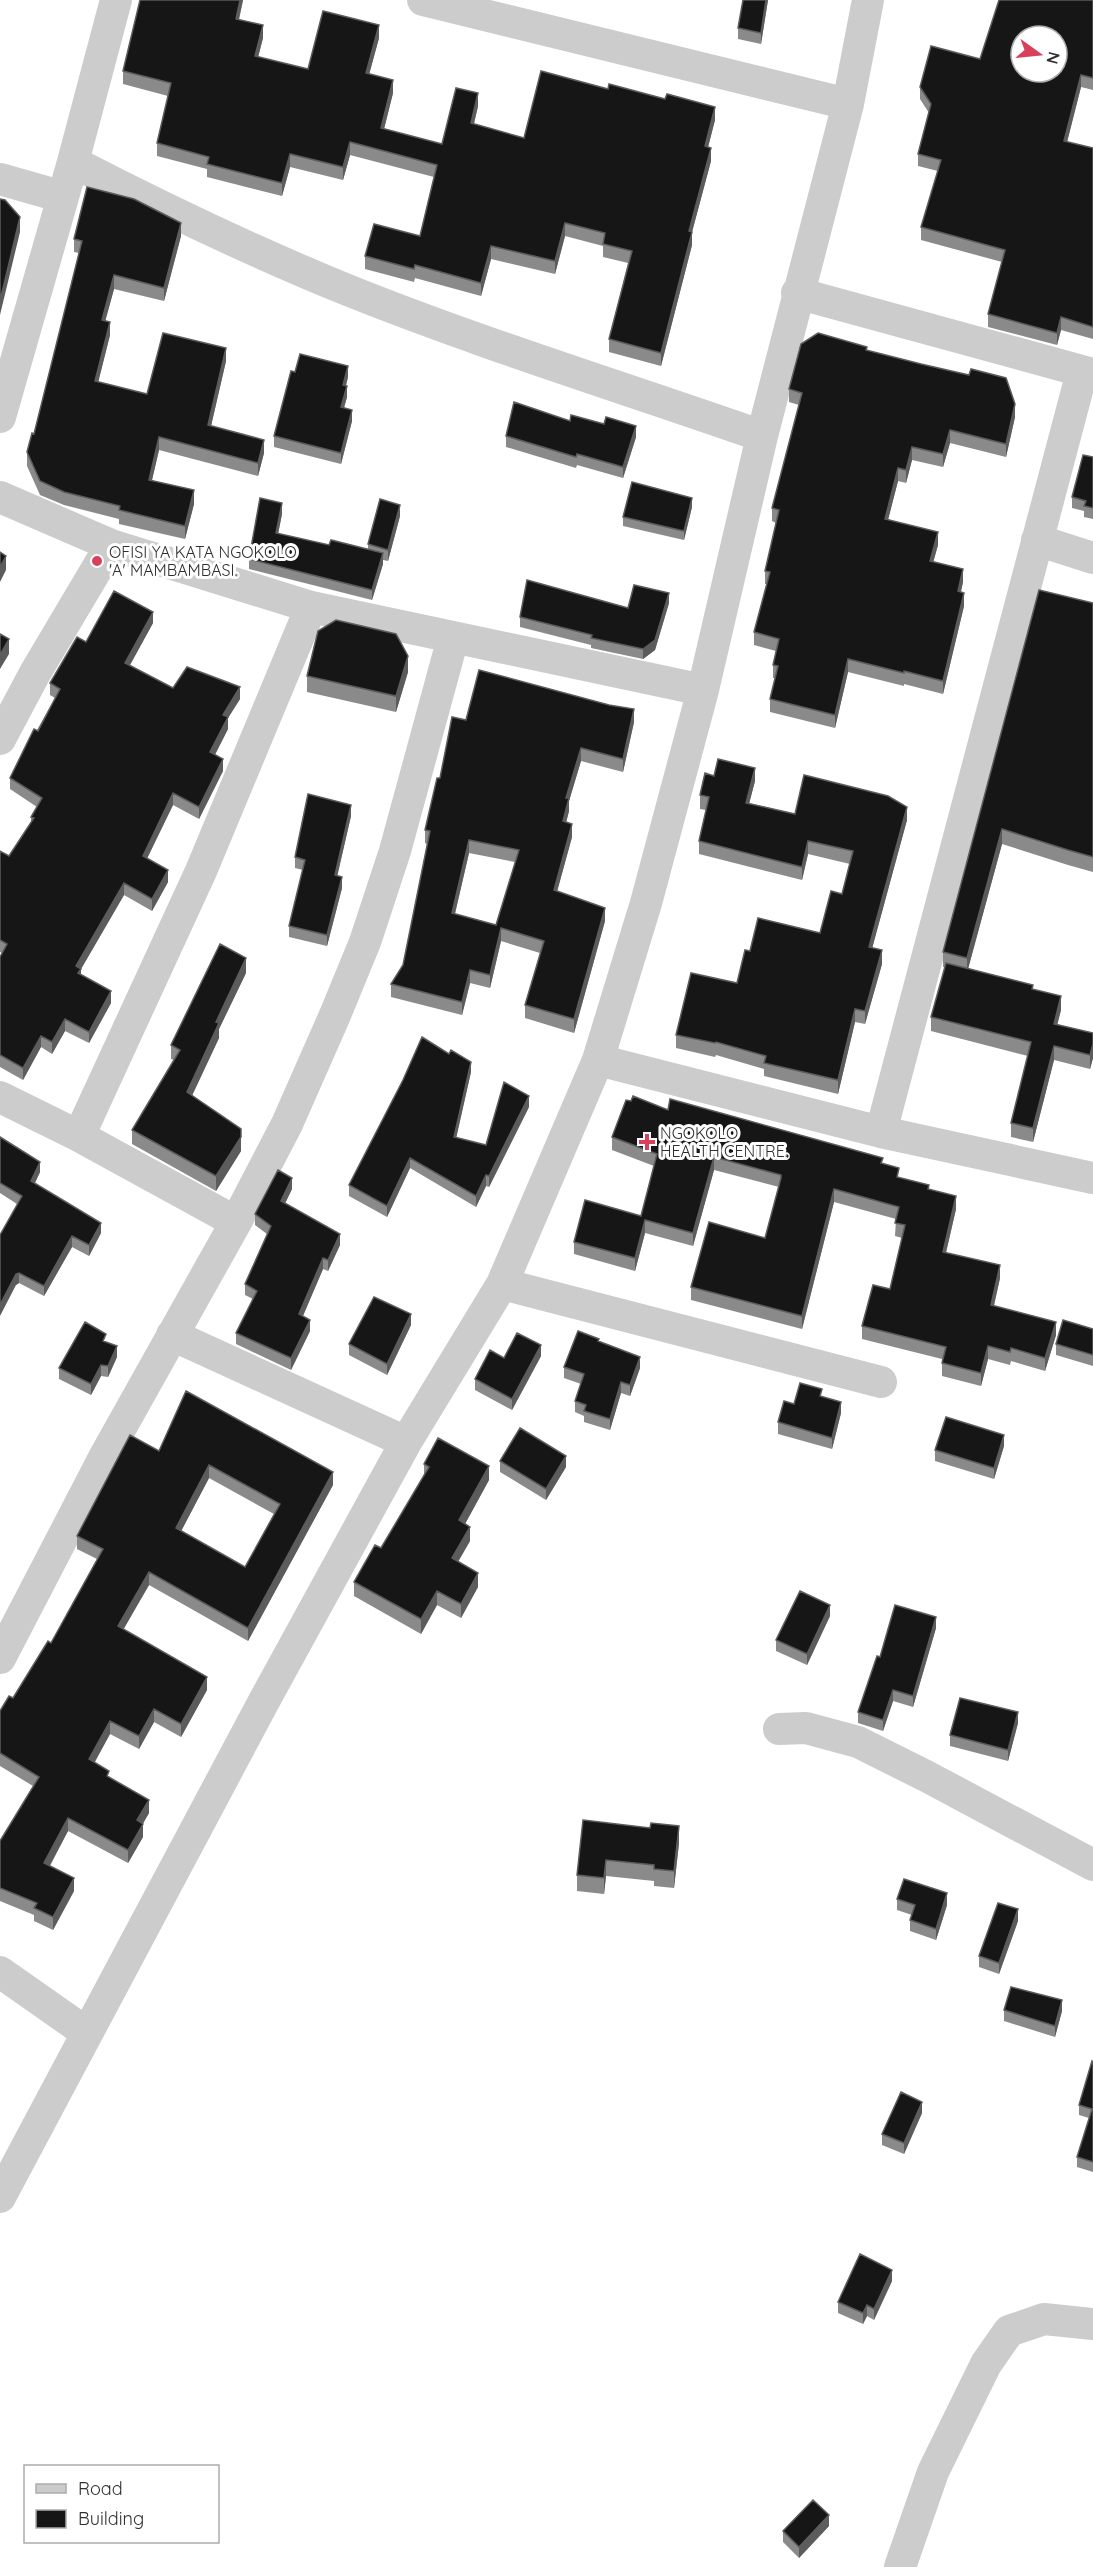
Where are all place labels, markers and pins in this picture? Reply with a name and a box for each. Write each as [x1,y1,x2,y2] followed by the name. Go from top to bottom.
[109,542,297,580] place label: OFISI YA KATA NGOKOLO 'A' MAMBAMBASI.
[90,554,104,568] marker: OFISI YA KATA NGOKOLO 'A' MAMBAMBASI.
[660,1123,788,1161] place label: NGOKOLO HEALTH CENTRE.
[638,1133,656,1151] marker: NGOKOLO HEALTH CENTRE.

